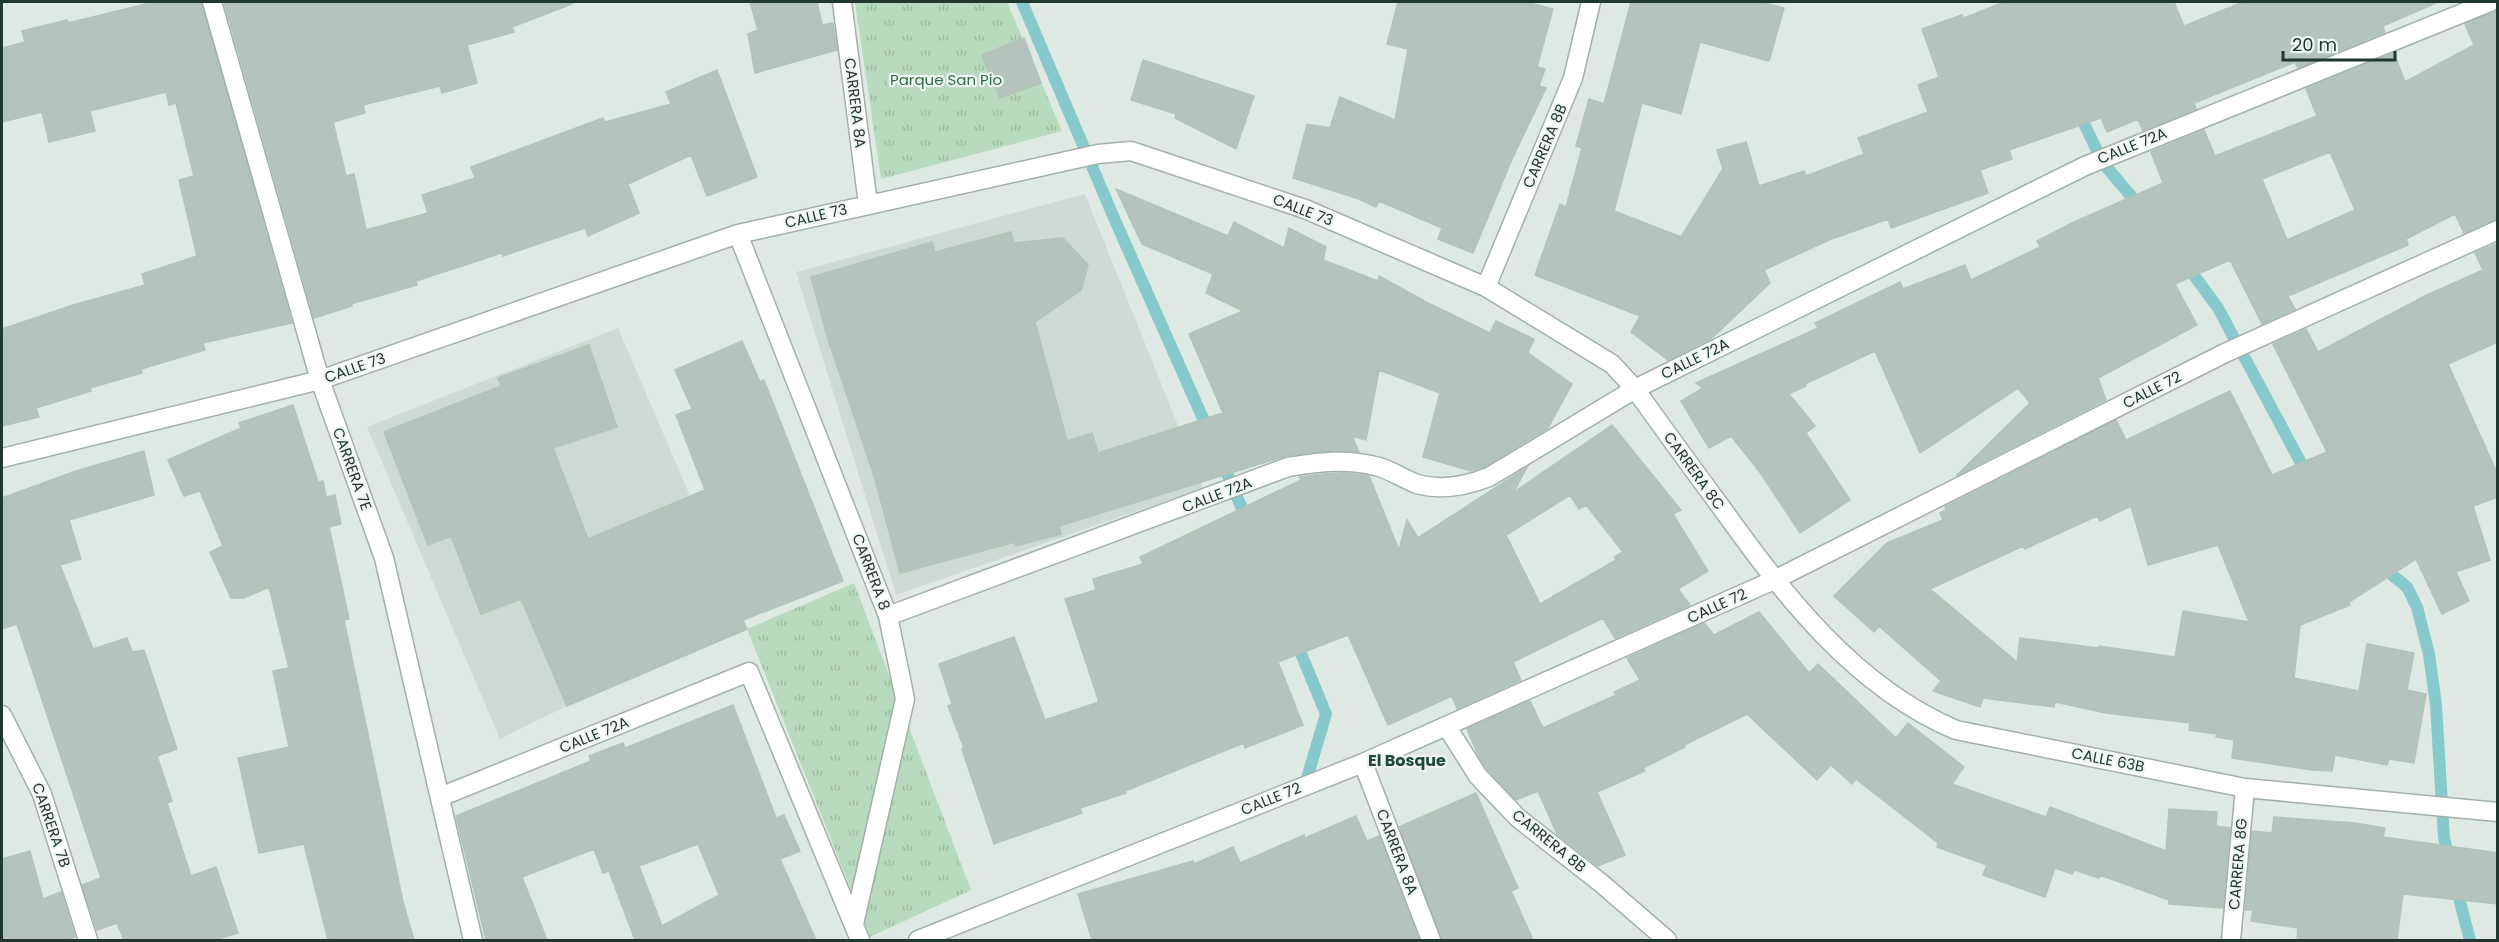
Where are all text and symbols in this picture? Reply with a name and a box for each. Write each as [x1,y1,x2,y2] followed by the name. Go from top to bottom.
[2283,24,2396,62] scale bar
[2292,32,2337,57] text: 20 m
[840,57,871,149] street label: CARRERA 8A
[890,69,1002,90] park label: Parque San Pio
[1517,100,1572,191] street label: CARRERA 8B
[2094,122,2170,169] street label: CALLE 72A
[1270,188,1337,231] street label: CALLE 73
[783,198,849,233] street label: CALLE 73
[1657,333,1732,384] street label: CALLE 72A
[321,347,388,388] street label: CALLE 73
[2119,366,2185,413] street label: CALLE 72
[328,424,377,513] street label: CARRERA 7E
[1659,427,1730,514] street label: CARRERA 8C
[1179,472,1255,517] street label: CALLE 72A
[847,531,896,613] street label: CARRERA 8
[1684,583,1750,628] street label: CALLE 72
[556,711,632,758] street label: CALLE 72A
[2070,742,2146,777] street label: CALLE 63B
[1368,749,1446,772] district label: El Bosque
[1238,777,1304,820] street label: CALLE 72
[27,780,76,870] street label: CARRERA 7B
[1508,804,1591,877] street label: CARRERA 8B
[1371,806,1423,898] street label: CARRERA 8A
[2223,817,2252,911] street label: CARRERA 8G

